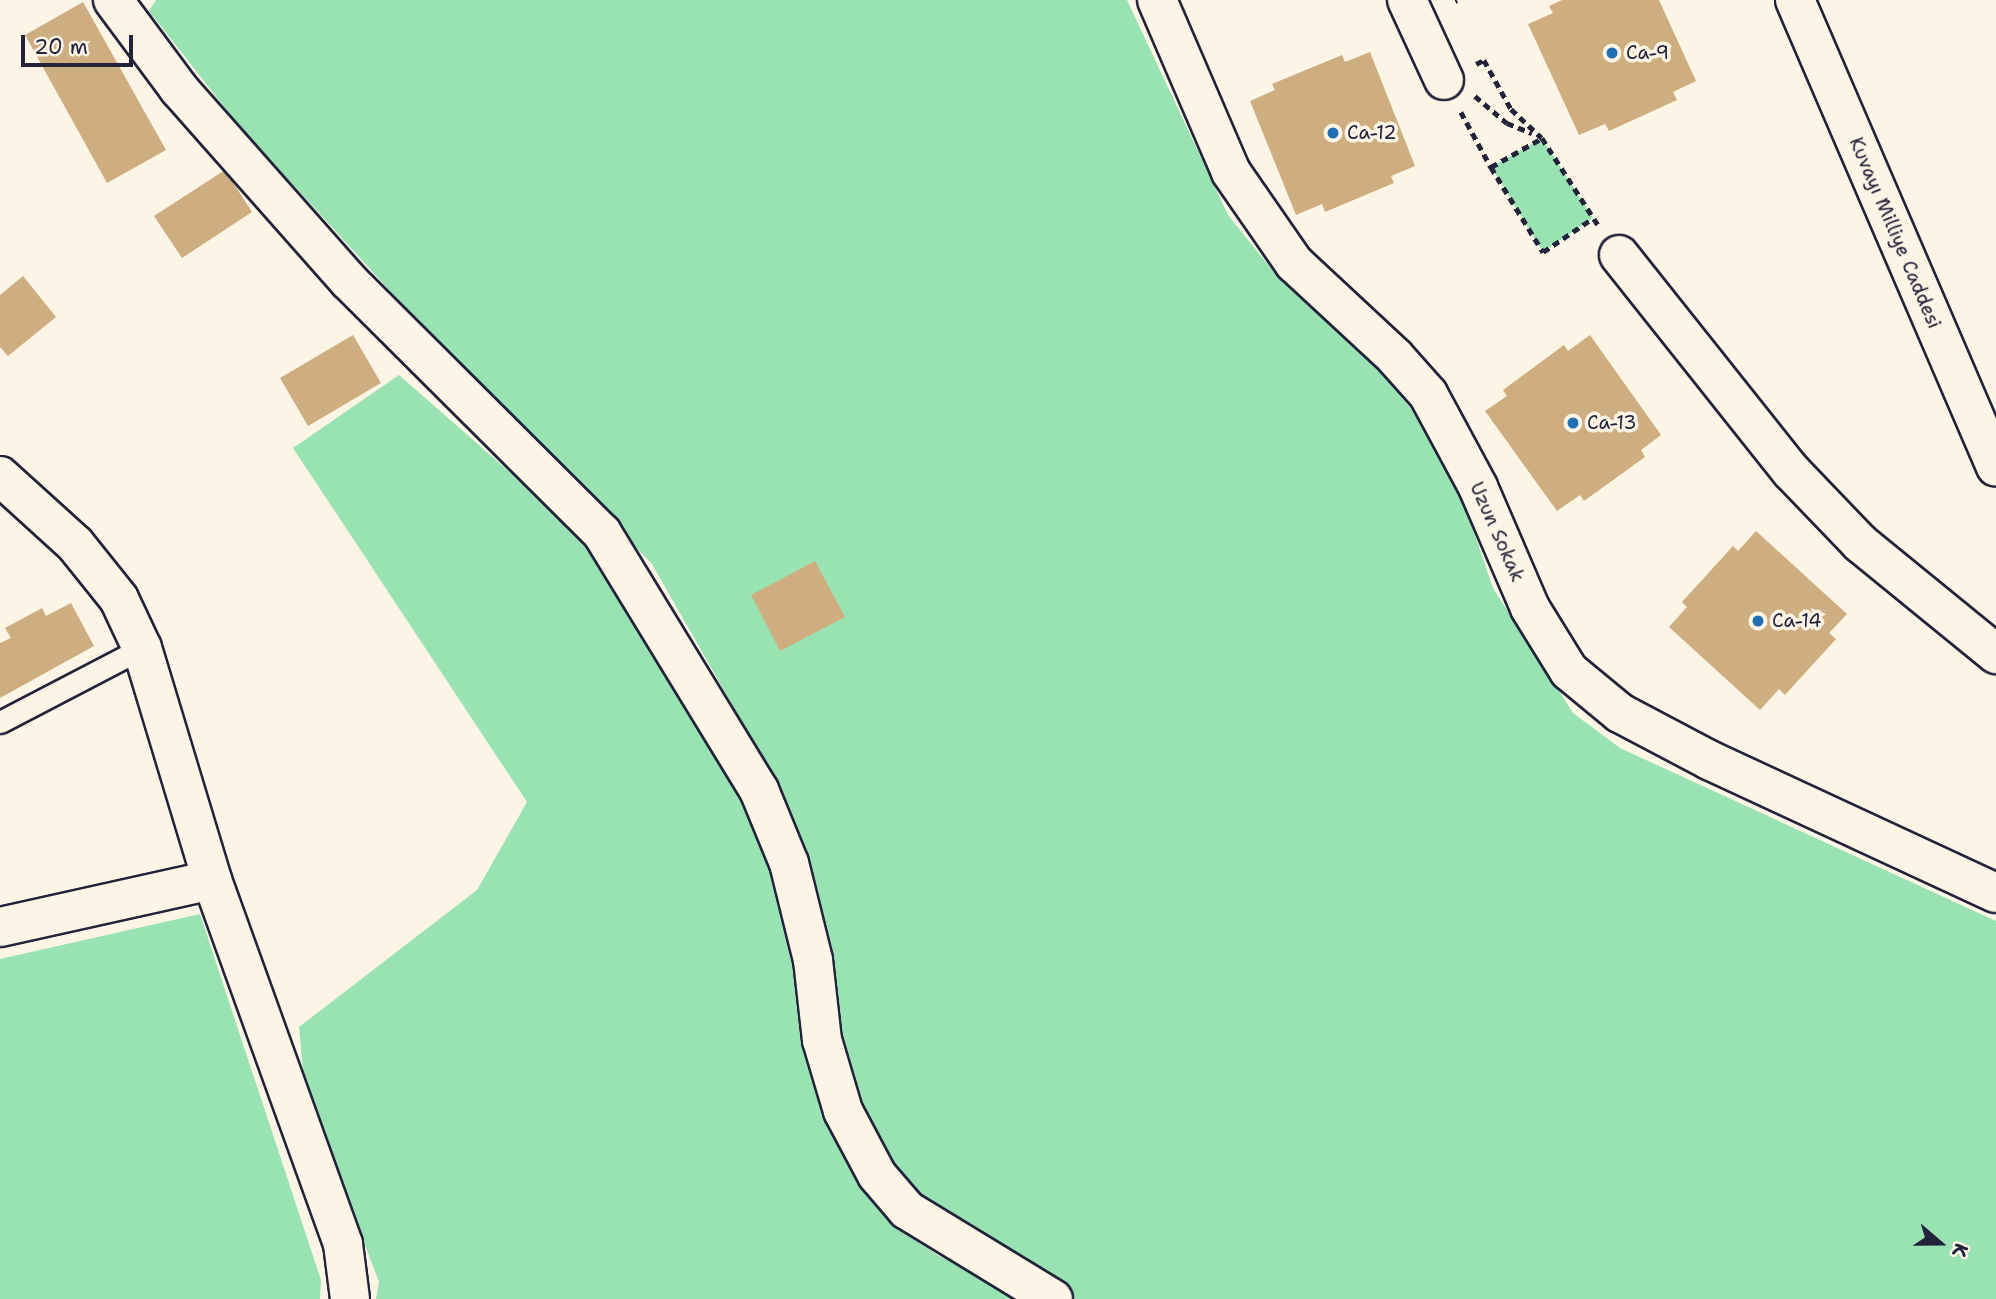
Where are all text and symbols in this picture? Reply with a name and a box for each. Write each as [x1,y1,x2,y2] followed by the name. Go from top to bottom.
[24,21,136,65] scale bar
[34,33,88,61] text: 20 m
[1626,42,1669,64] place label: Ca-9
[1604,45,1620,61] marker: Ca-9
[1347,122,1397,144] place label: Ca-12
[1325,125,1341,141] marker: Ca-12
[1844,134,1946,332] street label: Kuvayı Milliye Caddesi
[1587,412,1637,434] place label: Ca-13
[1565,415,1581,431] marker: Ca-13
[1465,479,1529,585] street label: Uzun Sokak
[1772,610,1822,632] place label: Ca-14
[1750,613,1766,629] marker: Ca-14
[1905,1208,1975,1278] north arrow
[1946,1240,1974,1261] text: K

